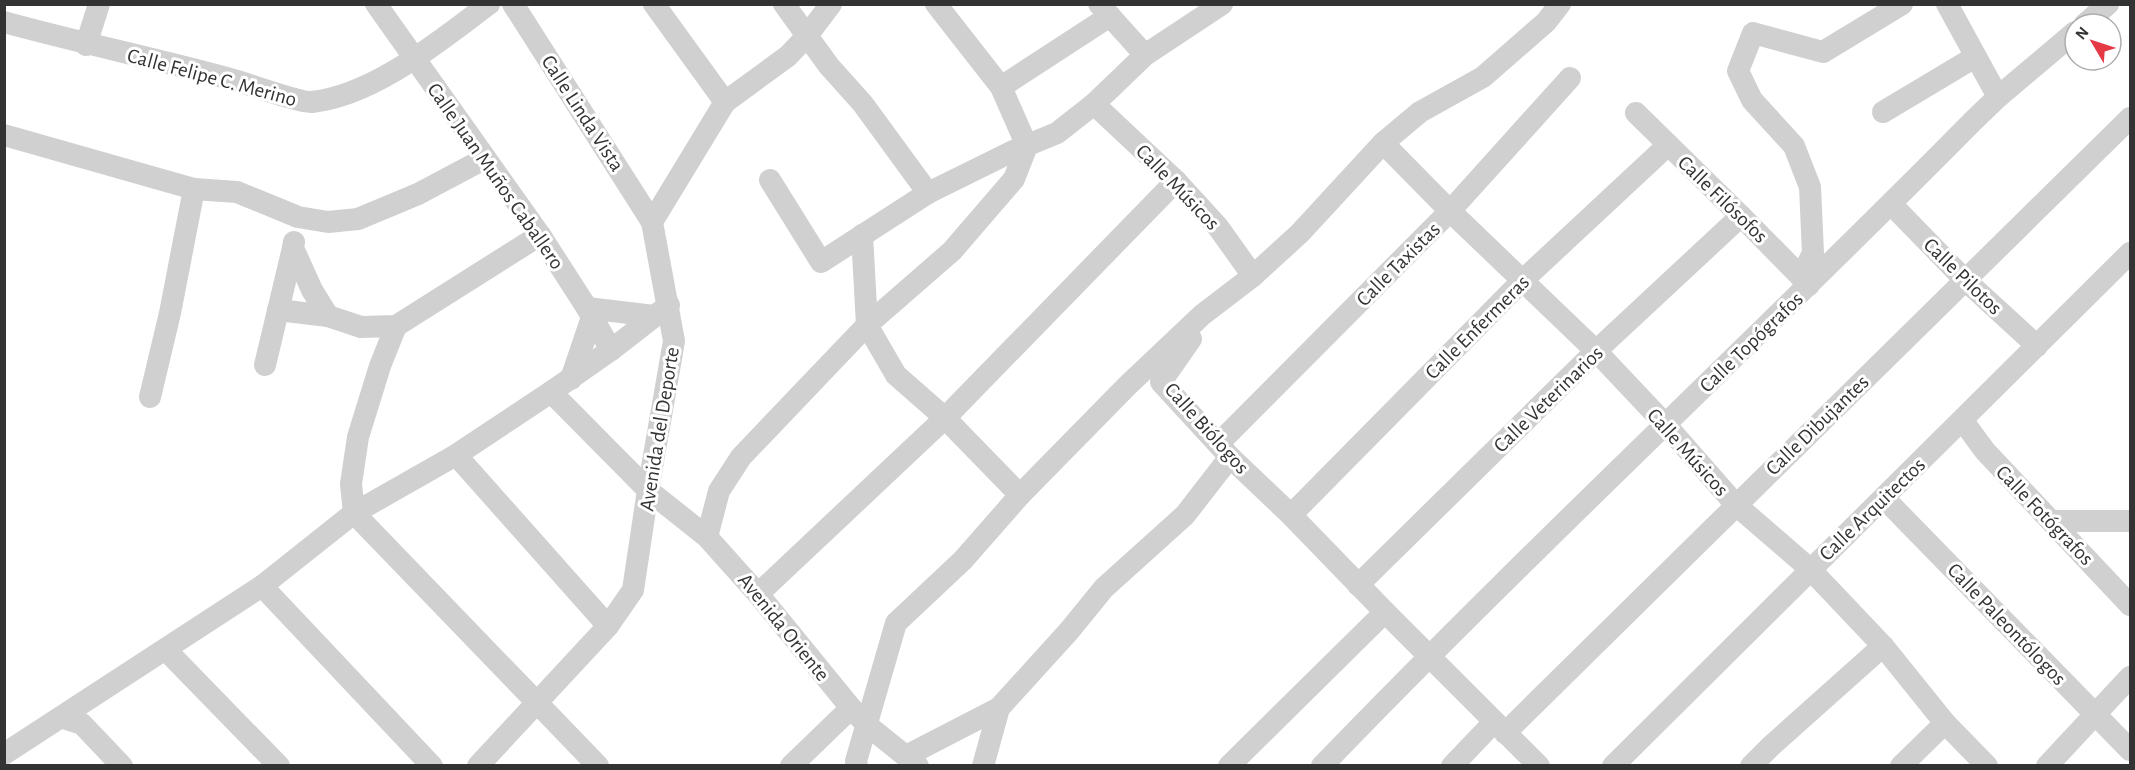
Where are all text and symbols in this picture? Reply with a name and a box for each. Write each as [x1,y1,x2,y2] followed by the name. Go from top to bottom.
[2063,12,2123,72] north arrow
[2072,24,2092,43] text: N
[125,45,299,110] street label: Calle Felipe C. Merino
[537,51,628,175] street label: Calle Linda Vista
[423,79,568,273] street label: Calle Juan Muños Caballero
[1132,140,1223,234] street label: Calle Músicos
[1674,152,1772,247] street label: Calle Filósofos
[1352,218,1444,310] street label: Calle Taxistas
[1919,234,2006,319] street label: Calle Pilotos
[1421,271,1533,383] street label: Calle Enfermeras
[1696,288,1807,397] street label: Calle Topógrafos
[1490,342,1607,457] street label: Calle Veterinarios
[636,345,683,513] street label: Avenida del Deporte
[1762,371,1873,479] street label: Calle Dibujantes
[1160,379,1253,478] street label: Calle Biólogos
[1643,404,1732,500] street label: Calle Músicos
[1815,454,1929,565] street label: Calle Arquitectos
[1992,461,2097,569] street label: Calle Fotógrafos
[1943,559,2070,689] street label: Calle Paleontólogos
[734,570,833,685] street label: Avenida Oriente

